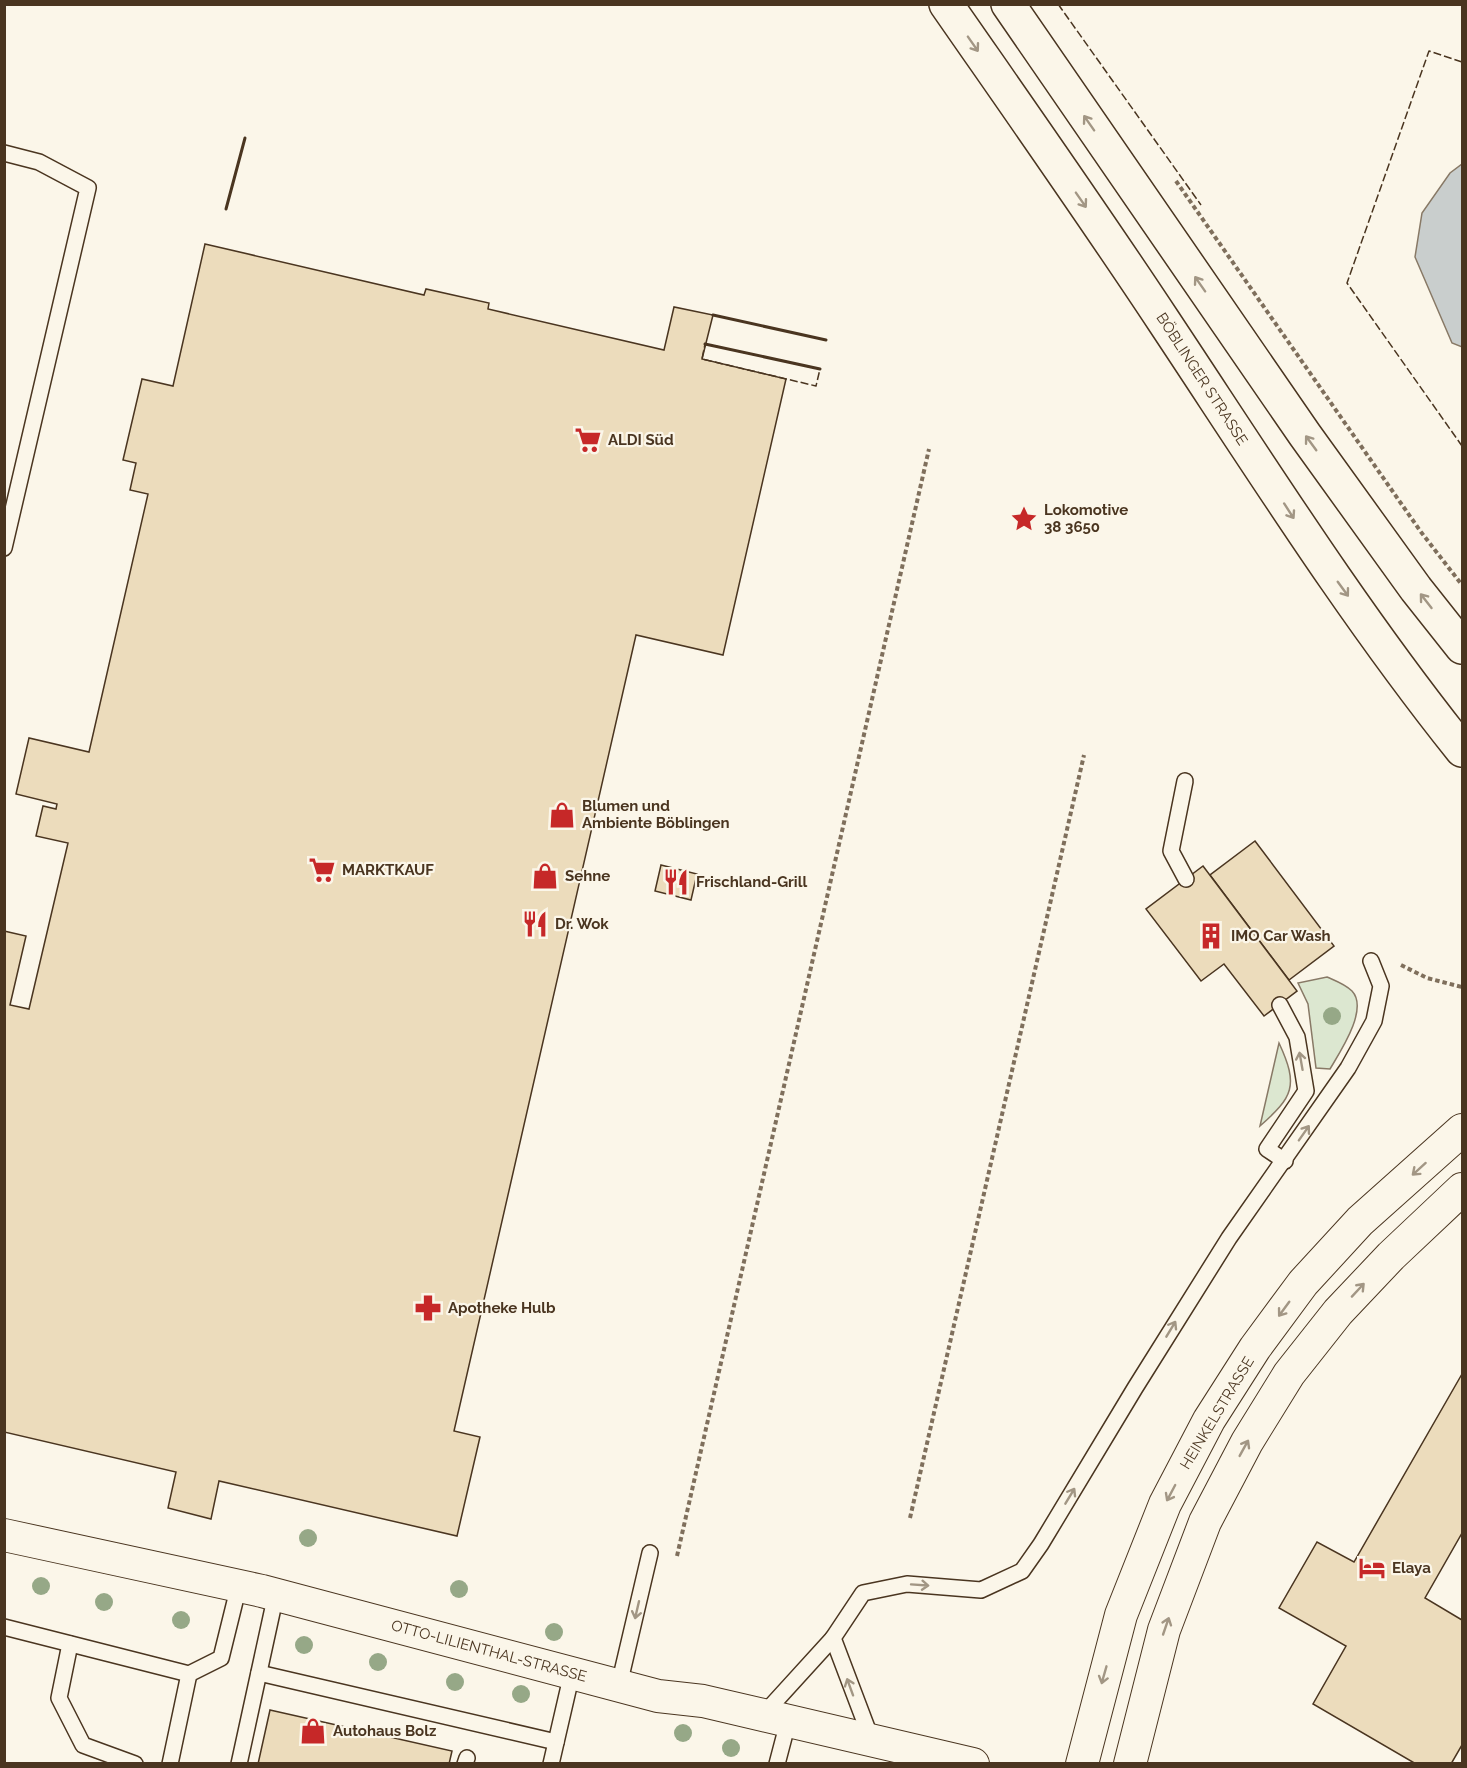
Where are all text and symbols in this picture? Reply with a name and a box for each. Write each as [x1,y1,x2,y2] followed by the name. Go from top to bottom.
[967,35,979,51] one-way arrow
[1083,115,1095,132] one-way arrow
[1075,192,1087,208] one-way arrow
[1194,276,1206,292] one-way arrow
[1152,309,1252,449] street label: BÖBLINGER STRASSE
[573,425,603,455] supermarket icon: ALDI Süd
[608,431,674,449] place label: ALDI Süd
[1305,436,1318,452] one-way arrow
[1044,501,1128,536] place label: Lokomotive 38 3650
[1283,502,1295,519] one-way arrow
[1009,504,1039,534] place icon: Lokomotive 38 3650
[1337,581,1349,597] one-way arrow
[1420,593,1433,609] one-way arrow
[582,797,730,832] place label: Blumen und Ambiente Böblingen
[547,800,577,830] shop icon: Blumen und Ambiente Böblingen
[307,855,337,885] supermarket icon: MARKTKAUF
[342,861,434,879] place label: MARKTKAUF
[530,861,560,891] shop icon: Sehne
[565,867,610,885] place label: Sehne
[661,867,691,897] restaurant icon: Frischland-Grill
[696,873,807,891] place label: Frischland-Grill
[520,909,550,939] restaurant icon: Dr. Wok
[555,915,609,933] place label: Dr. Wok
[1196,921,1226,951] building icon: IMO Car Wash
[1231,927,1331,945] place label: IMO Car Wash
[1296,1052,1307,1072] one-way arrow
[1298,1125,1310,1142] one-way arrow
[1412,1162,1427,1176] one-way arrow
[1351,1283,1366,1298] one-way arrow
[413,1293,443,1323] pharmacy icon: Apotheke Hulb
[448,1299,556,1317] place label: Apotheke Hulb
[1278,1300,1290,1316] one-way arrow
[1165,1321,1177,1338] one-way arrow
[1176,1353,1258,1473] street label: HEINKELSTRASSE
[1238,1440,1250,1457] one-way arrow
[1165,1483,1176,1501] one-way arrow
[1065,1488,1077,1505] one-way arrow
[1357,1553,1387,1583] hotel icon: Elaya
[1392,1559,1431,1577] place label: Elaya
[910,1580,930,1591] one-way arrow
[630,1600,642,1619] one-way arrow
[389,1616,589,1686] street label: OTTO-LILIENTHAL-STRASSE
[1161,1617,1172,1636] one-way arrow
[1098,1666,1109,1685] one-way arrow
[844,1678,855,1697] one-way arrow
[298,1716,328,1746] shop icon: Autohaus Bolz
[333,1722,436,1740] place label: Autohaus Bolz

